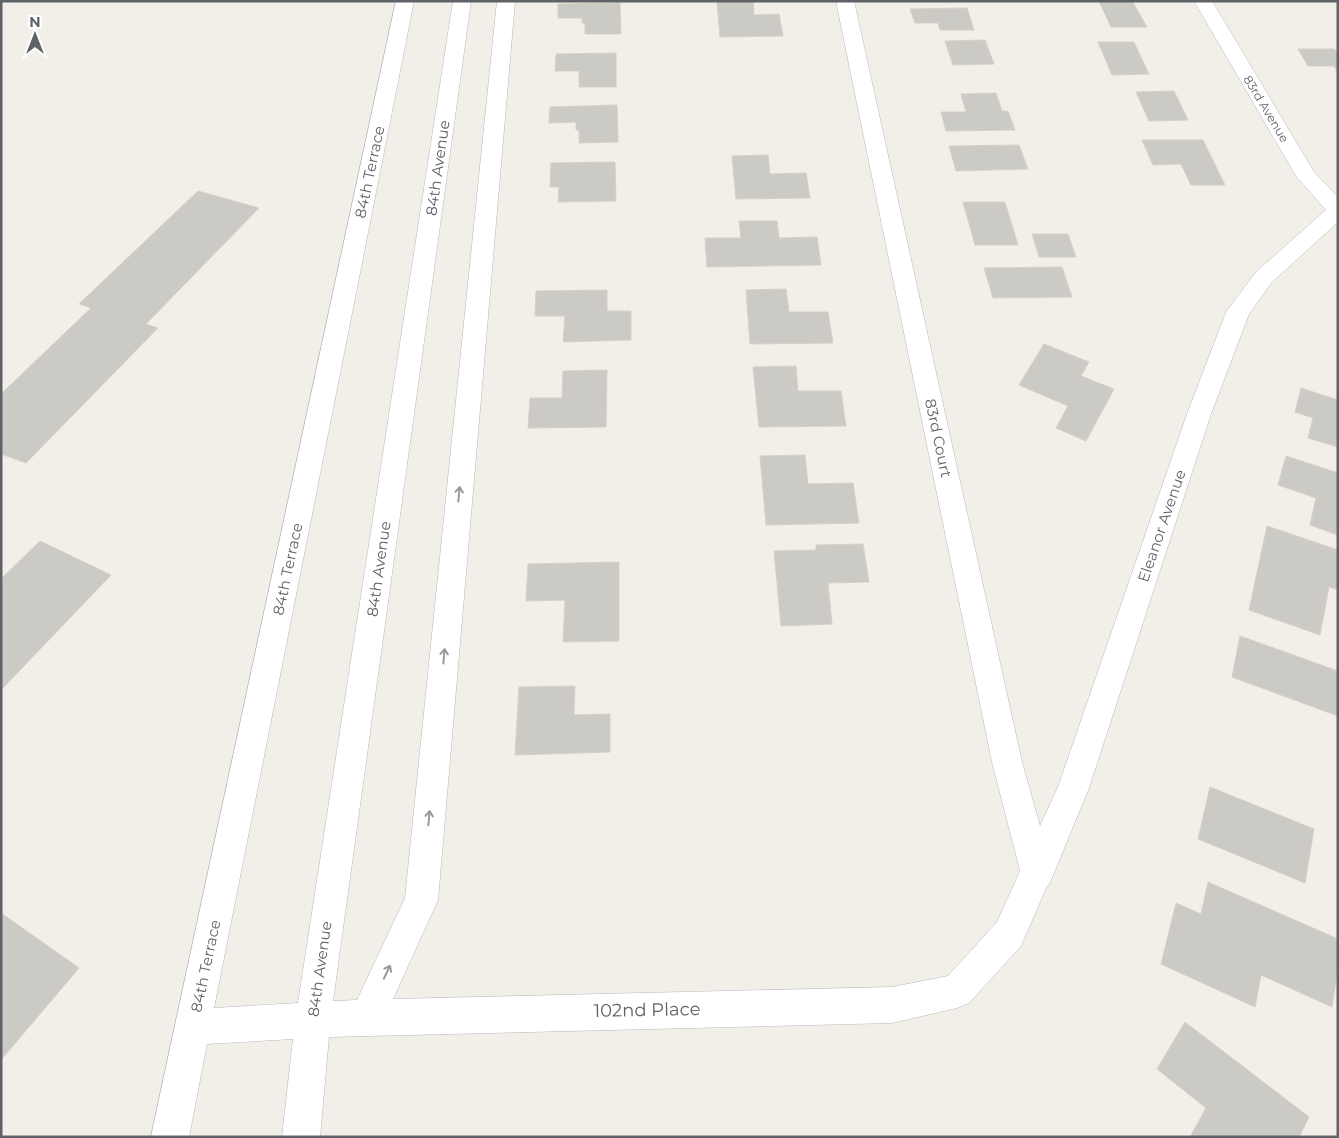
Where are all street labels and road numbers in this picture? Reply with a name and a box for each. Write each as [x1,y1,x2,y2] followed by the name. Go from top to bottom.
[1241,72,1292,145] street label: 83rd Avenue
[421,119,454,217] street label: 84th Avenue
[350,124,389,220] street label: 84th Terrace
[921,397,956,479] street label: 83rd Court
[1133,467,1190,585] street label: Eleanor Avenue
[362,520,395,618] street label: 84th Avenue
[268,521,307,617] street label: 84th Terrace
[186,918,225,1014] street label: 84th Terrace
[303,920,336,1018] street label: 84th Avenue
[593,998,701,1022] street label: 102nd Place

